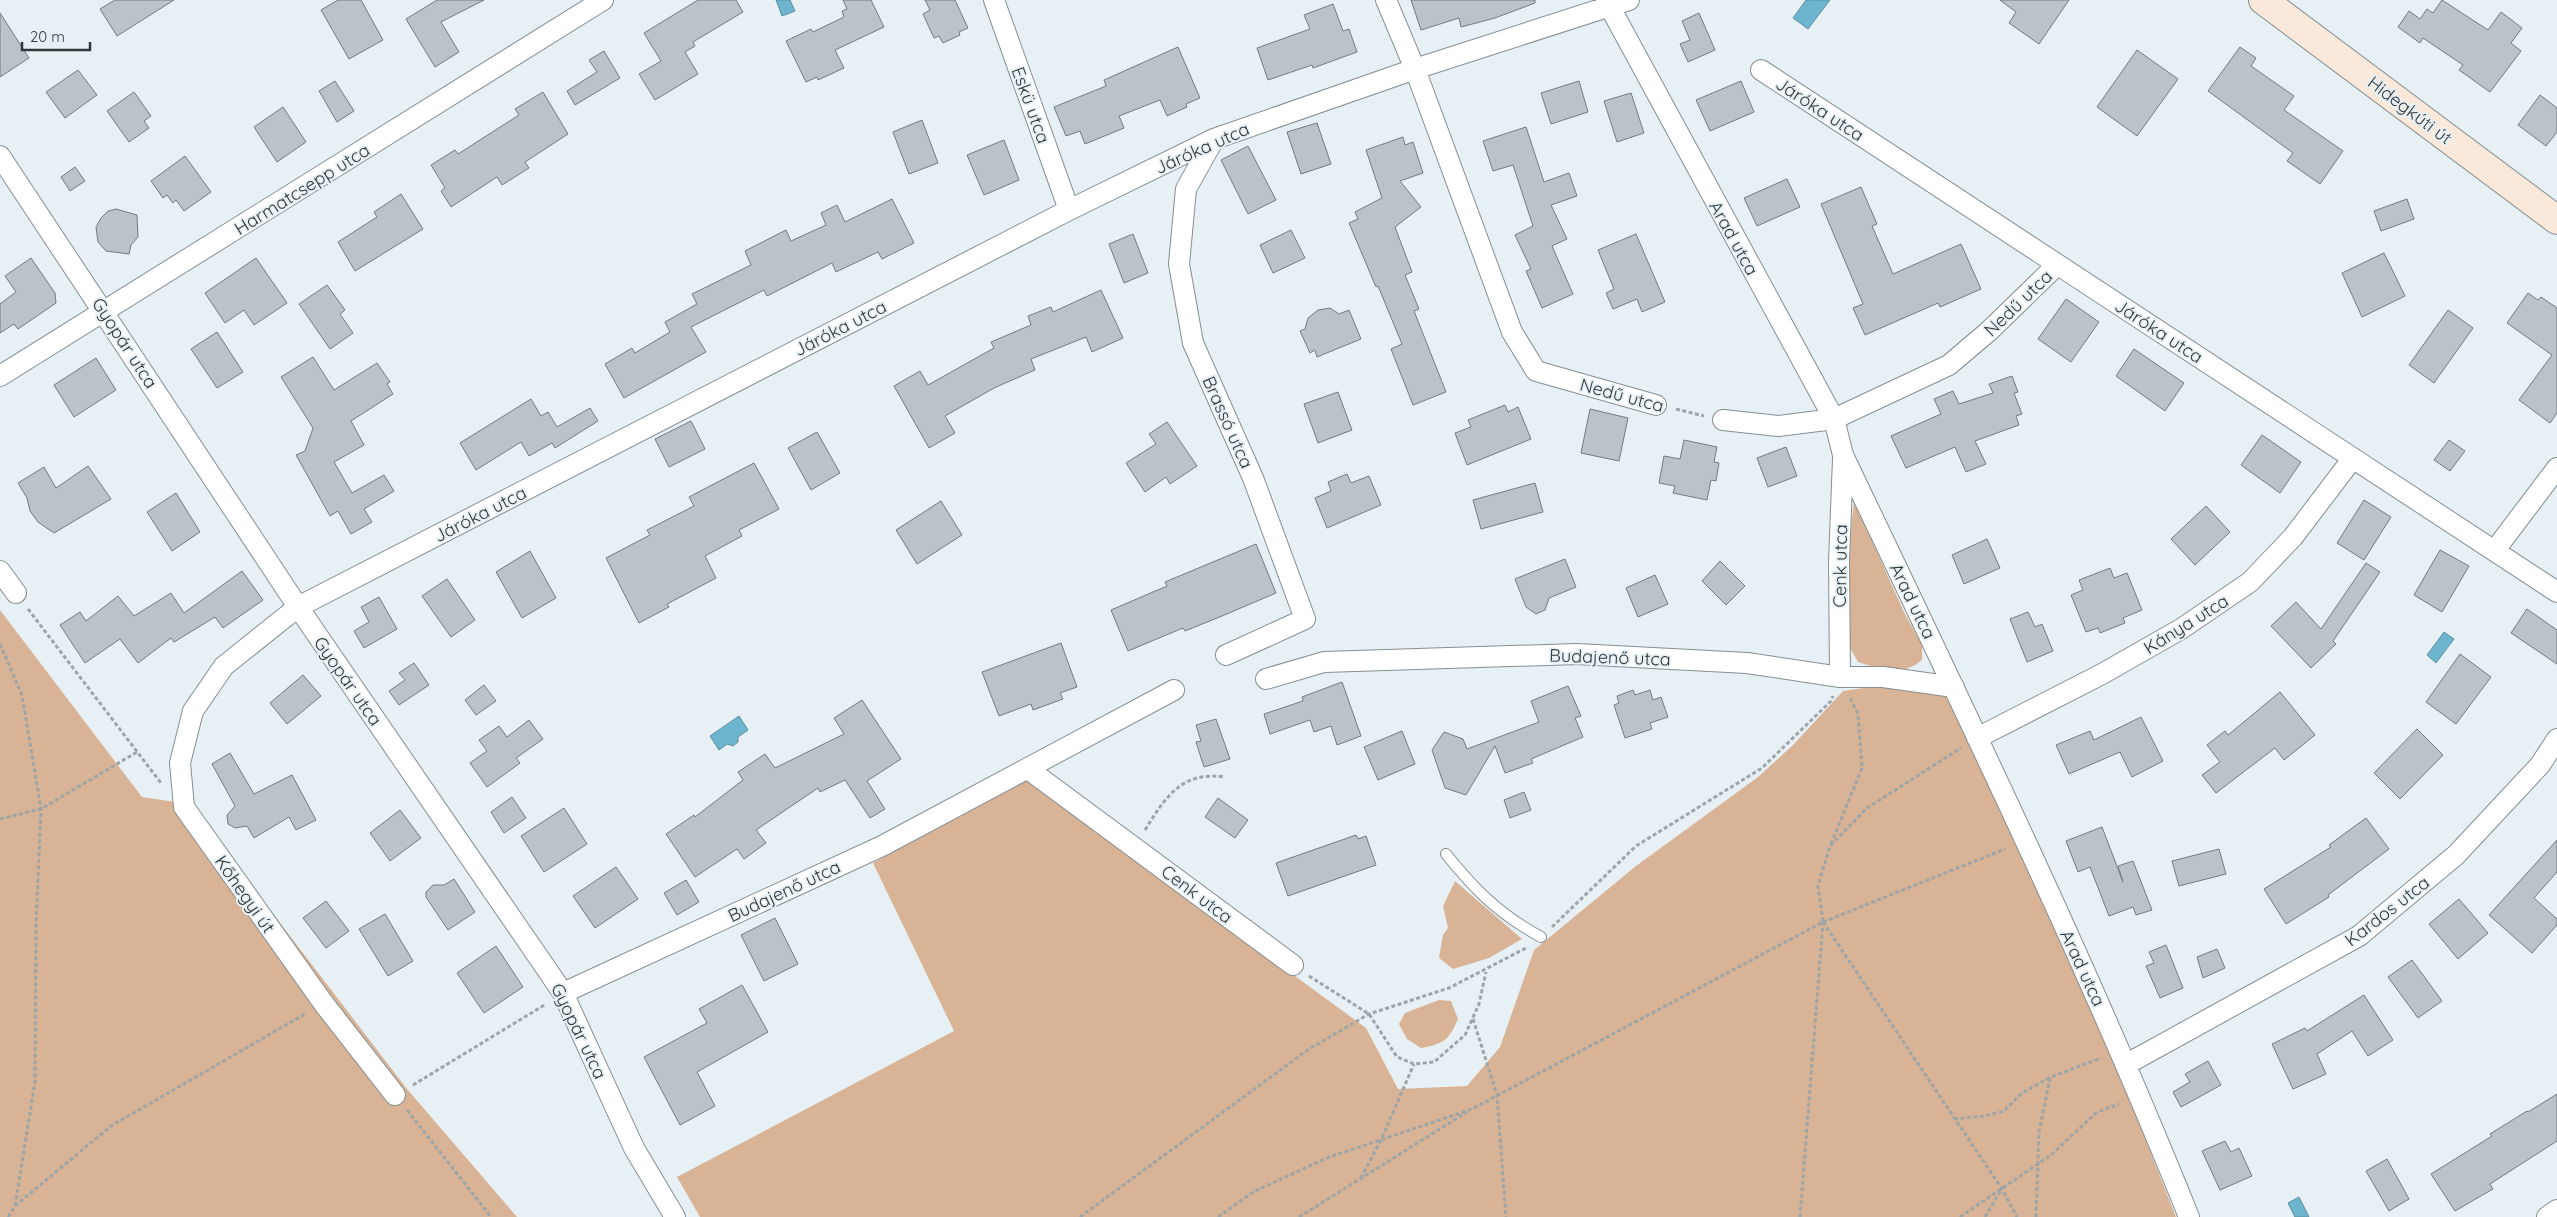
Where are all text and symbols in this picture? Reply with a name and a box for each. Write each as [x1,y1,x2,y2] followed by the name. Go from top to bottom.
[22,20,90,52] scale bar
[30,27,65,46] text: 20 m
[1007,64,1055,146] street label: Eskü utca
[2363,71,2457,149] street label: Hidegkúti út
[1771,72,1869,146] street label: Járóka utca
[1151,117,1253,179] street label: Járóka utca
[230,138,374,240] street label: Harmatcsepp utca
[1704,197,1764,279] street label: Arad utca
[1979,265,2057,341] street label: Nedű utca
[87,293,163,393] street label: Gyopár utca
[2110,294,2208,368] street label: Járóka utca
[790,295,890,361] street label: Járóka utca
[1197,372,1259,472] street label: Brassó utca
[1577,373,1667,417] street label: Nedű utca
[430,481,530,547] street label: Járóka utca
[1828,524,1852,608] street label: Cenk utca
[1885,559,1941,643] street label: Arad utca
[2139,589,2233,659] street label: Kánya utca
[309,632,387,730] street label: Gyopár utca
[1549,643,1671,671] street label: Budajenő utca
[210,851,280,937] street label: Kőhegyi út
[724,855,844,927] street label: Budajenő utca
[1157,860,1237,928] street label: Cenk utca
[2340,871,2434,951] street label: Kardos utca
[2055,926,2111,1010] street label: Arad utca
[546,979,612,1083] street label: Gyopár utca

